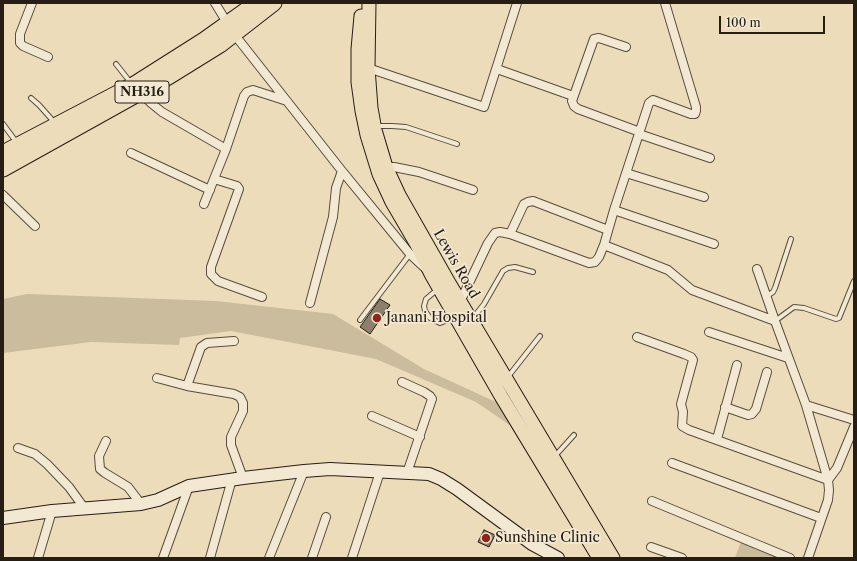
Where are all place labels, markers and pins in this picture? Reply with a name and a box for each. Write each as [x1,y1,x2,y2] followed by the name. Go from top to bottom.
[386,310,487,326] place label: Janani Hospital
[371,312,383,324] marker: Janani Hospital
[495,530,600,546] place label: Sunshine Clinic
[480,532,492,544] marker: Sunshine Clinic

